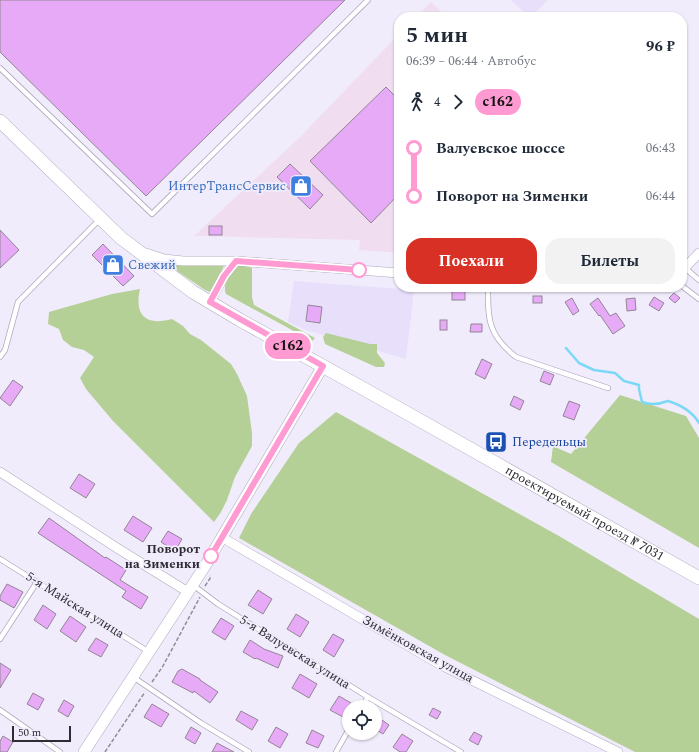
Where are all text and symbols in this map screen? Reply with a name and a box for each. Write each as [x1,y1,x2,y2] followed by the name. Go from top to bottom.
[406,19,468,52] text: 5 мин
[646,35,675,58] text: 96 ₽
[406,51,536,71] text: 06:39 – 06:44 · Автобус
[406,91,428,113] icon: walk
[447,91,469,113] icon: forward
[483,91,513,112] text: с162
[434,92,441,112] text: 4
[436,137,565,160] text: Валуевское шоссе
[646,138,675,158] text: 06:43
[288,173,314,199] shop icon: ИнтерТрансСервис
[168,176,286,196] place label: ИнтерТрансСервис
[436,185,588,208] text: Поворот на Зименки
[646,186,675,206] text: 06:44
[406,238,537,284] button: Поехали
[545,238,675,284] button: Билеты
[100,252,126,278] shop icon: Свежий
[128,255,176,275] place label: Свежий
[351,262,367,278] unlabelled marker
[260,333,316,359] line badge: с162
[273,335,303,356] text: с162
[483,429,509,455] bus stop icon: Передельцы
[512,432,586,452] place label: Передельцы
[501,460,668,566] street label: проектируемый проезд № 7031
[125,539,200,574] place label: Поворот на Зименки
[203,548,219,564] marker: Поворот на Зименки
[22,567,129,644] street label: 5-я Майская улица
[236,610,355,695] street label: 5-я Валуевская улица
[359,610,478,688] street label: Зимёнковская улица
[342,700,382,740] map controls
[342,700,382,740] button: locate
[12,724,71,743] scale bar
[18,724,41,741] text: 50 m

